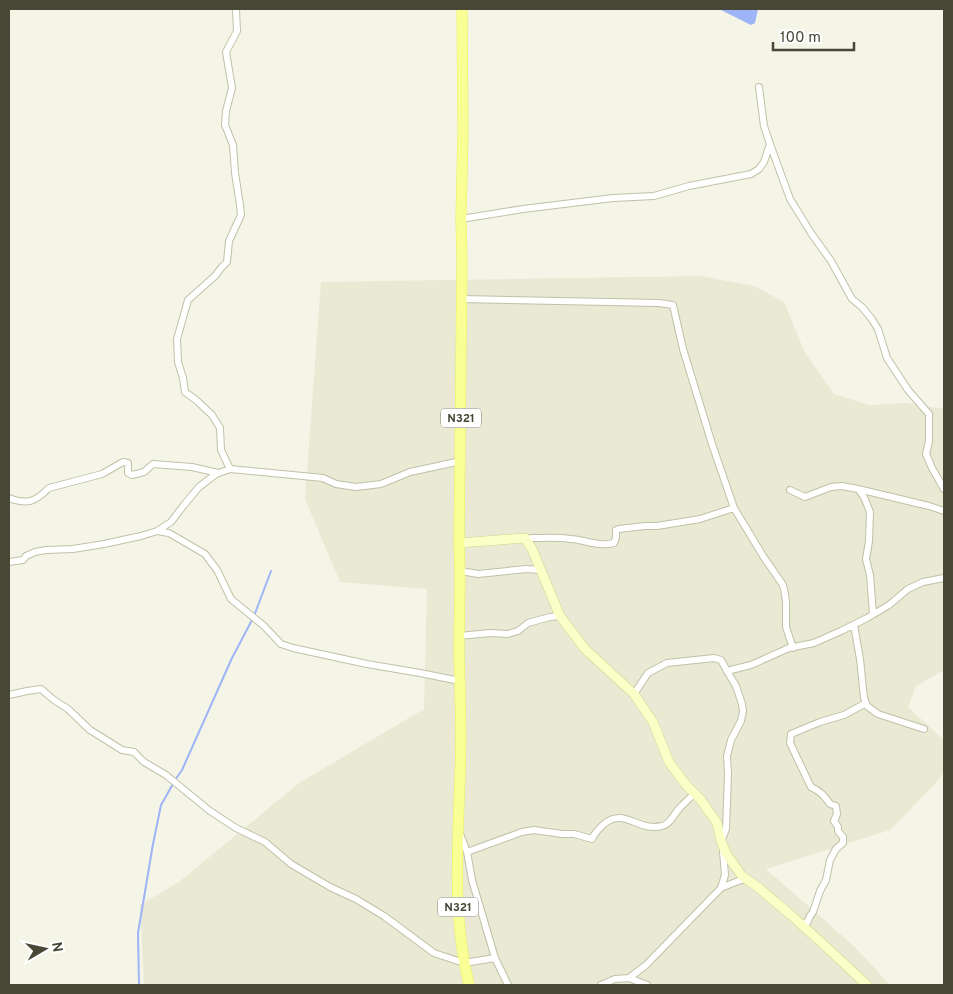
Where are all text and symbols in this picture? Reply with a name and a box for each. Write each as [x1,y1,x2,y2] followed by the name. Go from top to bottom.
[773,20,854,52] scale bar
[780,29,821,48] text: 100 m
[441,408,481,428] road number: N321
[438,898,478,916] road number: N321
[20,924,70,974] north arrow
[47,941,66,954] text: N

